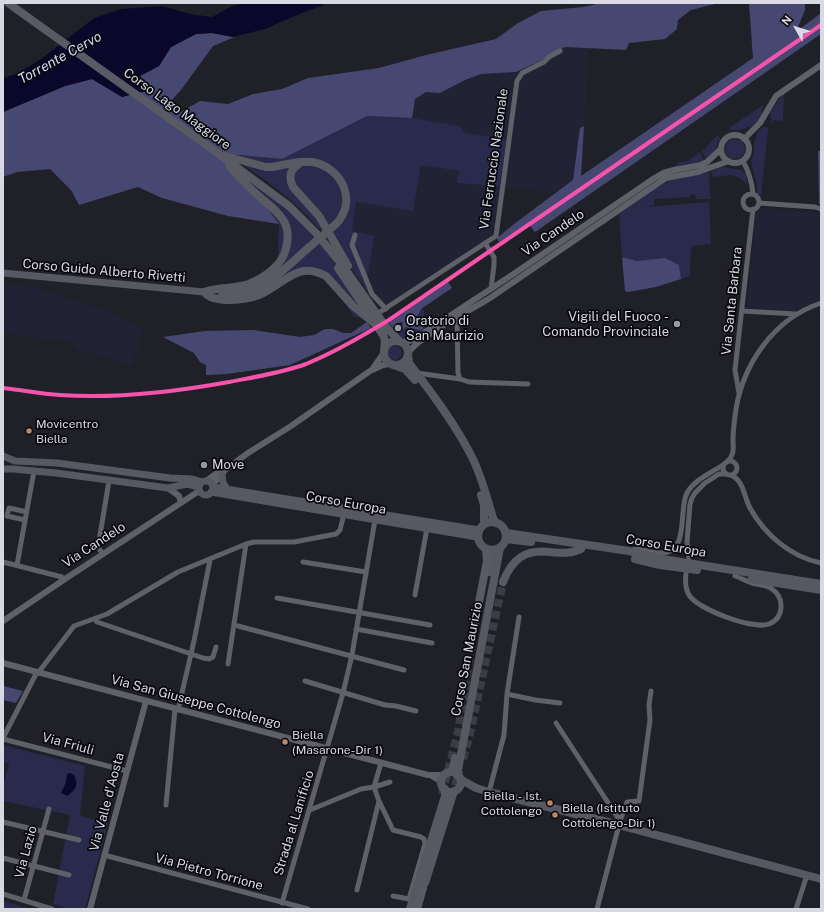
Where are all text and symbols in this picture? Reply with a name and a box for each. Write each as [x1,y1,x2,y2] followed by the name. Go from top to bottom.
[776,8,816,48] north arrow
[779,13,794,28] text: N
[15,28,105,88] water label: Torrente Cervo
[120,65,234,153] street label: Corso Lago Maggiore
[476,88,512,230] street label: Via Ferruccio Nazionale
[519,206,587,260] street label: Via Candelo
[719,246,745,356] street label: Via Santa Barbara
[22,256,186,286] street label: Corso Guido Alberto Rivetti
[542,309,669,340] place label: Vigili del Fuoco - Comando Provinciale
[406,313,484,344] place label: Oratorio di San Maurizio
[672,319,682,329] marker: Vigili del Fuoco - Comando Provinciale
[393,323,403,333] marker: Oratorio di San Maurizio
[36,417,98,445] place label: Movicentro Biella
[24,426,34,436] marker: Movicentro Biella
[212,457,244,473] place label: Move
[199,460,209,470] marker: Move
[305,488,387,518] street label: Corso Europa
[60,519,128,571] street label: Via Candelo
[625,531,707,561] street label: Corso Europa
[448,600,486,718] street label: Corso San Maurizio
[109,672,283,732] street label: Via San Giuseppe Cottolengo
[292,728,383,756] place label: Biella (Masarone-Dir 1)
[40,730,96,758] street label: Via Friuli
[280,737,290,747] marker: Biella (Masarone-Dir 1)
[86,751,128,853] street label: Via Valle d'Aosta
[271,769,317,877] street label: Strada al Lanificio
[481,789,542,817] place label: Biella - Ist. Cottolengo
[545,798,555,808] marker: Biella - Ist. Cottolengo
[562,801,655,829] place label: Biella (Istituto Cottolengo-Dir 1)
[550,810,560,820] marker: Biella (Istituto Cottolengo-Dir 1)
[12,824,40,880] street label: Via Lazio
[153,850,265,894] street label: Via Pietro Torrione

